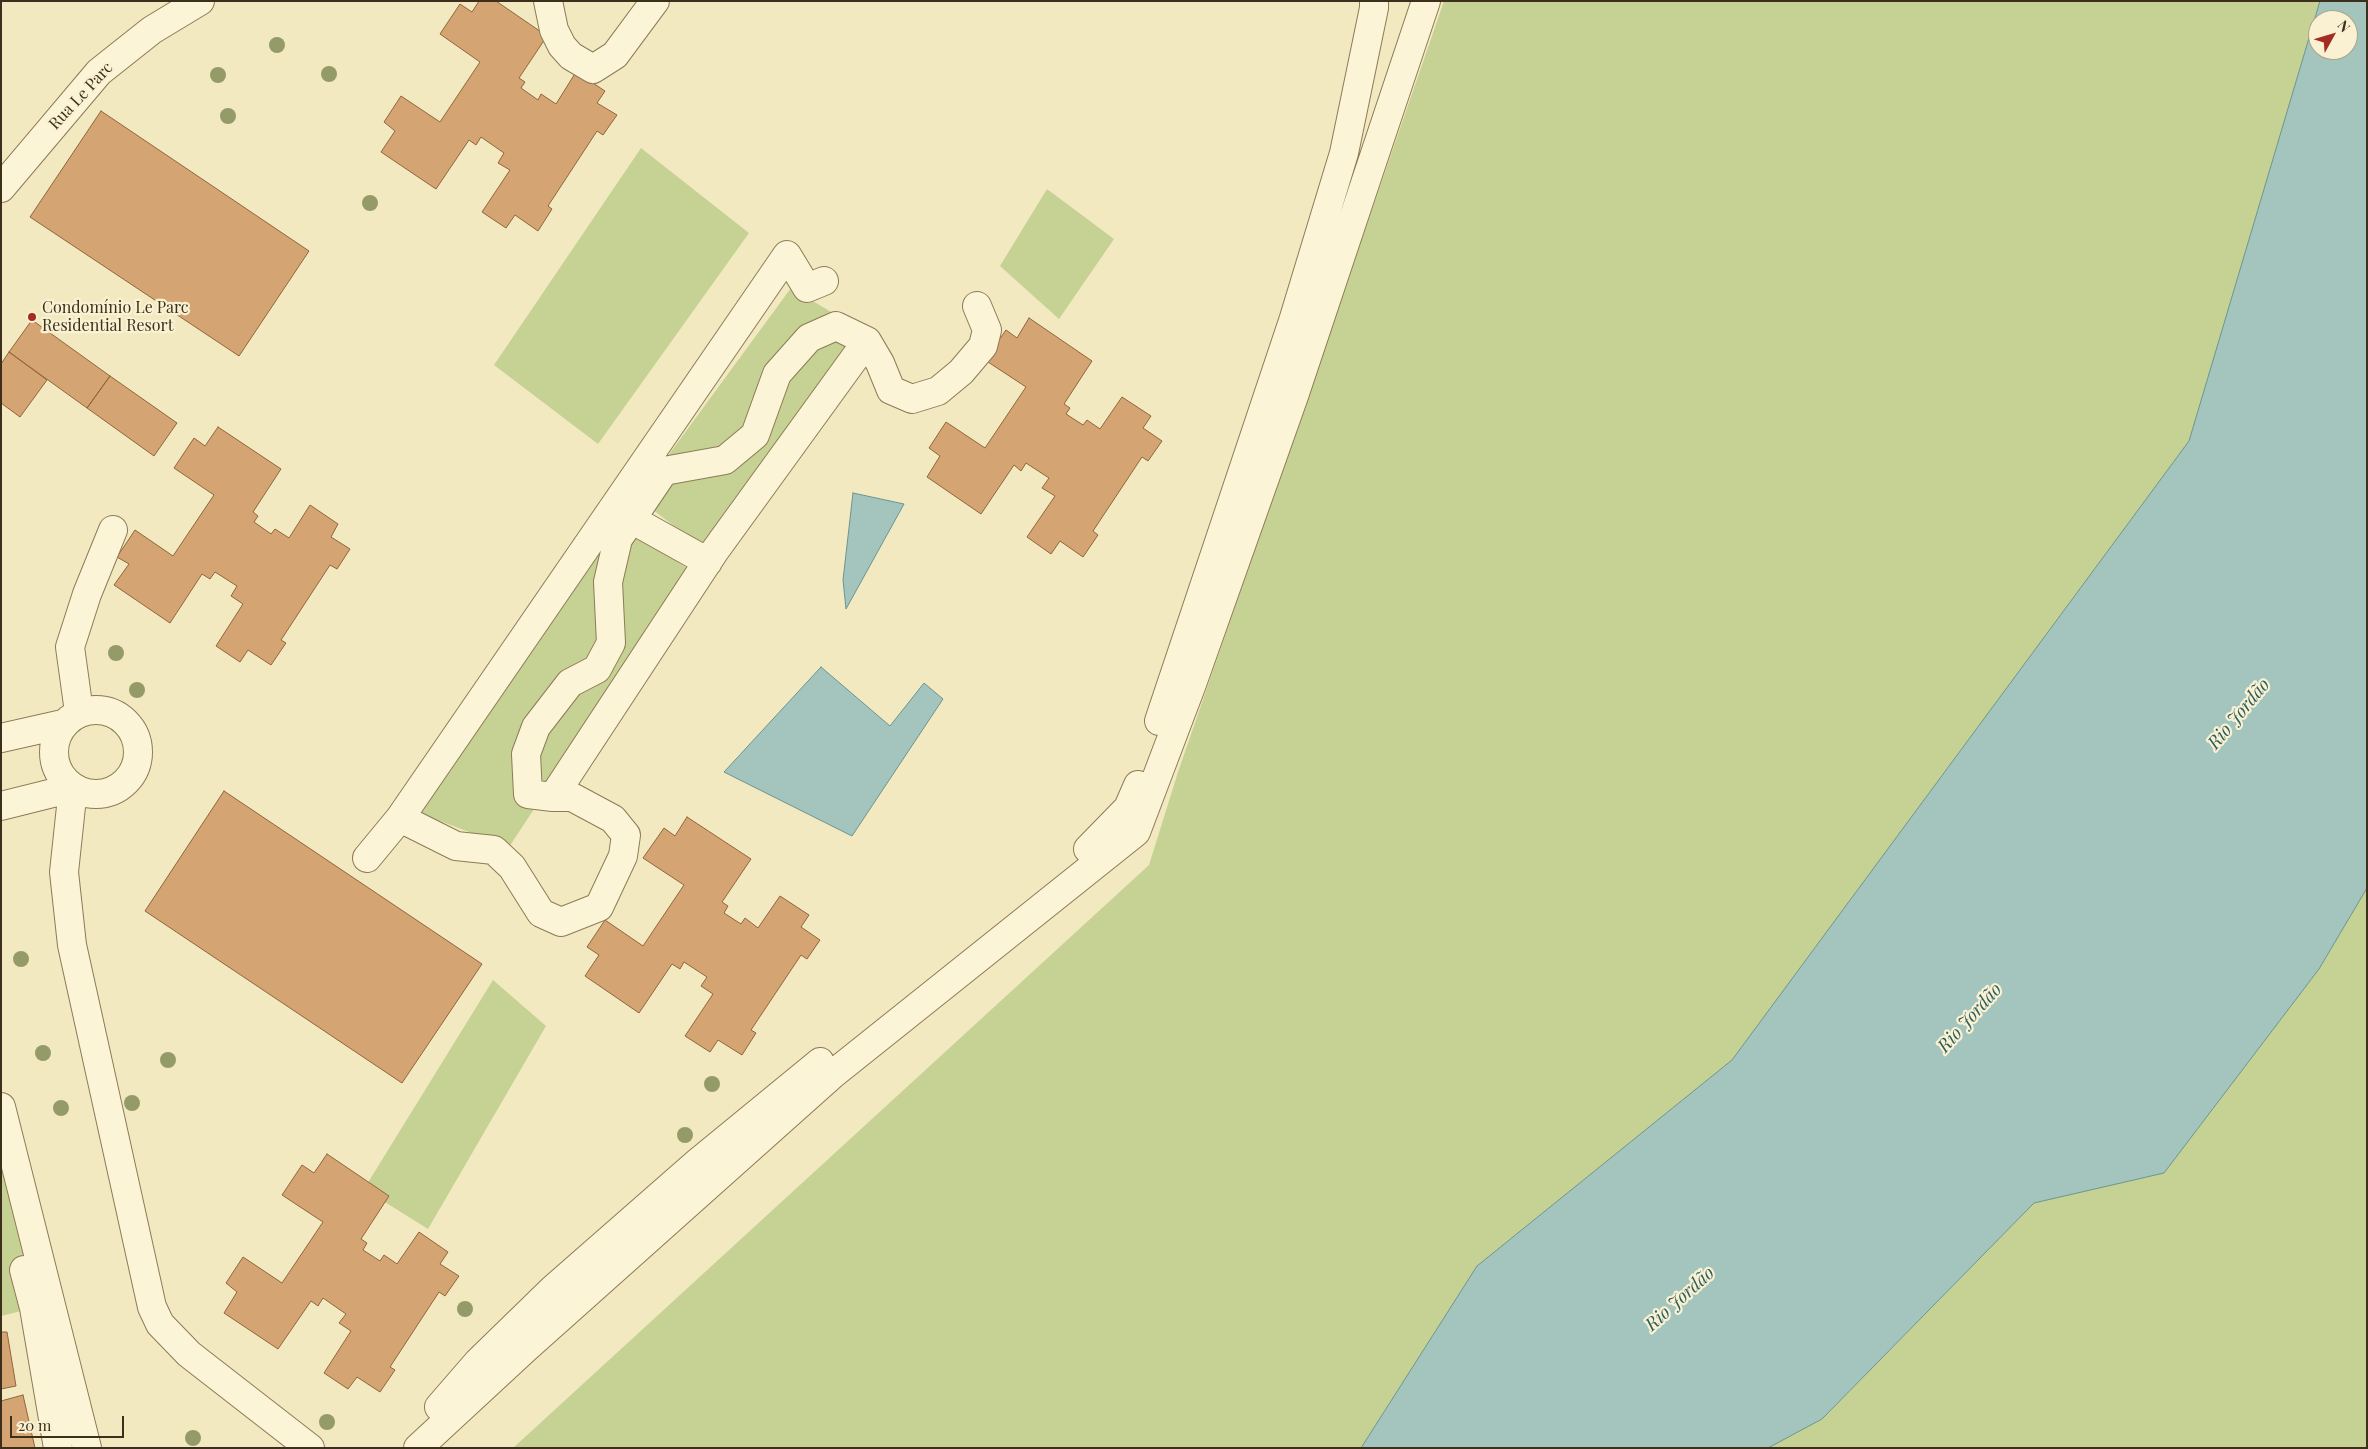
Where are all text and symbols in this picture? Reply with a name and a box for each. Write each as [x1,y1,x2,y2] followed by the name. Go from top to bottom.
[2308,10,2358,60] north arrow
[2334,16,2355,36] text: N
[45,58,117,134] street label: Rua Le Parc
[42,298,189,336] place label: Condomínio Le Parc Residential Resort
[26,311,38,323] marker: Condomínio Le Parc Residential Resort
[2203,674,2275,754] water label: Rio Jordão
[1933,979,2007,1057] water label: Rio Jordão
[1641,1262,1719,1336] water label: Rio Jordão
[12,1406,126,1438] scale bar
[18,1415,51,1435] text: 20 m

